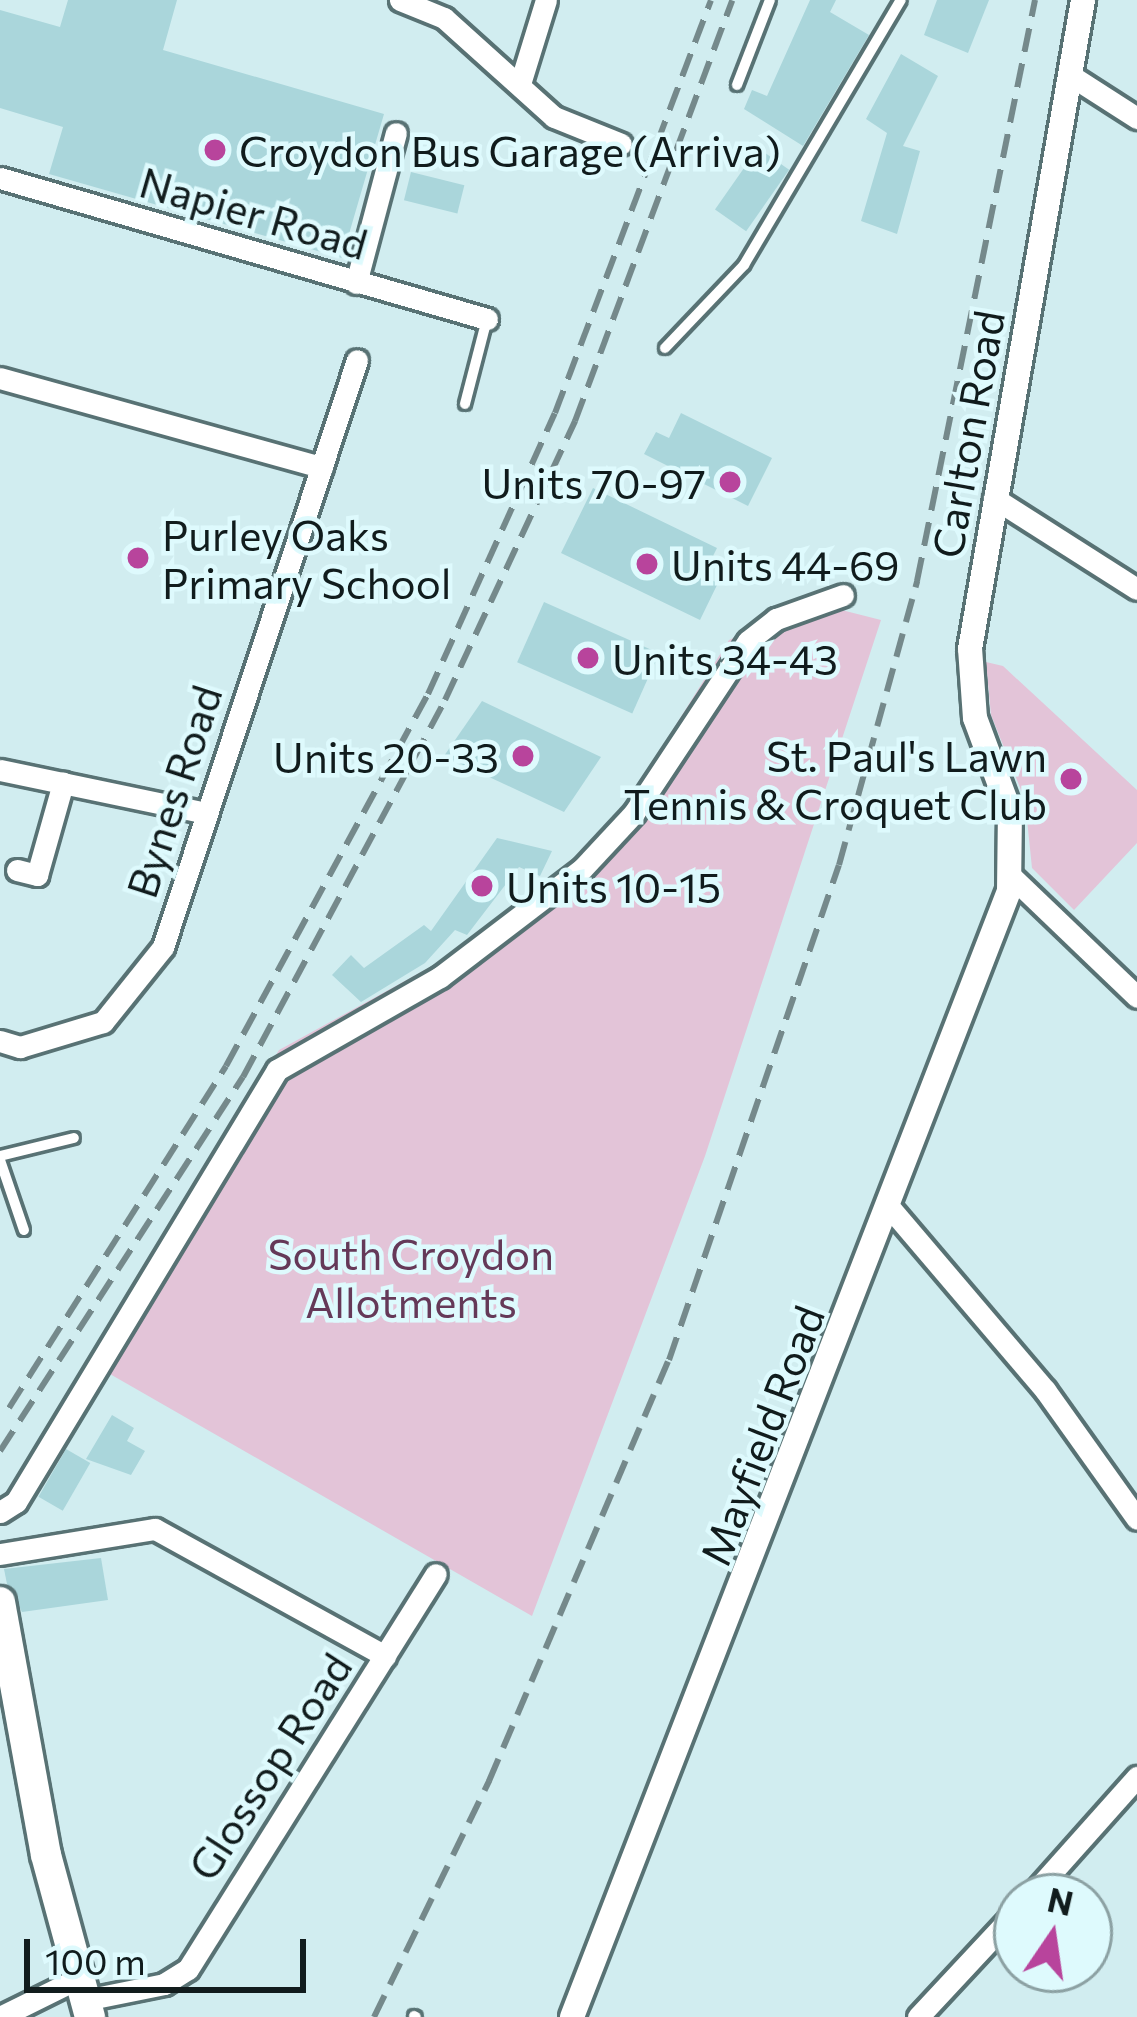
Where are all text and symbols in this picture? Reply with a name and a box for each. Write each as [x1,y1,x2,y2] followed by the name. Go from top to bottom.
[239,125,781,175] place label: Croydon Bus Garage (Arriva)
[202,137,228,163] marker: Croydon Bus Garage (Arriva)
[134,155,374,269] street label: Napier Road
[920,306,1014,562] street label: Carlton Road
[481,457,706,507] place label: Units 70-97
[717,469,743,495] marker: Units 70-97
[162,509,451,608] place label: Purley Oaks Primary School
[671,539,900,589] place label: Units 44-69
[125,545,151,571] marker: Purley Oaks Primary School
[634,551,660,577] marker: Units 44-69
[612,633,838,683] place label: Units 34-43
[575,645,601,671] marker: Units 34-43
[115,679,231,903] street label: Bynes Road
[623,730,1047,828] place label: St. Paul's Lawn Tennis & Croquet Club
[273,731,499,781] place label: Units 20-33
[510,743,536,769] marker: Units 20-33
[1058,766,1084,792] marker: St. Paul's Lawn Tennis & Croquet Club
[506,861,721,911] place label: Units 10-15
[469,873,495,899] marker: Units 10-15
[268,1228,554,1326] park label: South Croydon Allotments
[688,1298,834,1572] street label: Mayfield Road
[177,1643,361,1889] street label: Glossop Road
[993,1873,1113,1993] north arrow
[1044,1878,1077,1923] text: N
[30,1915,312,1989] scale bar
[45,1938,146,1982] text: 100 m

